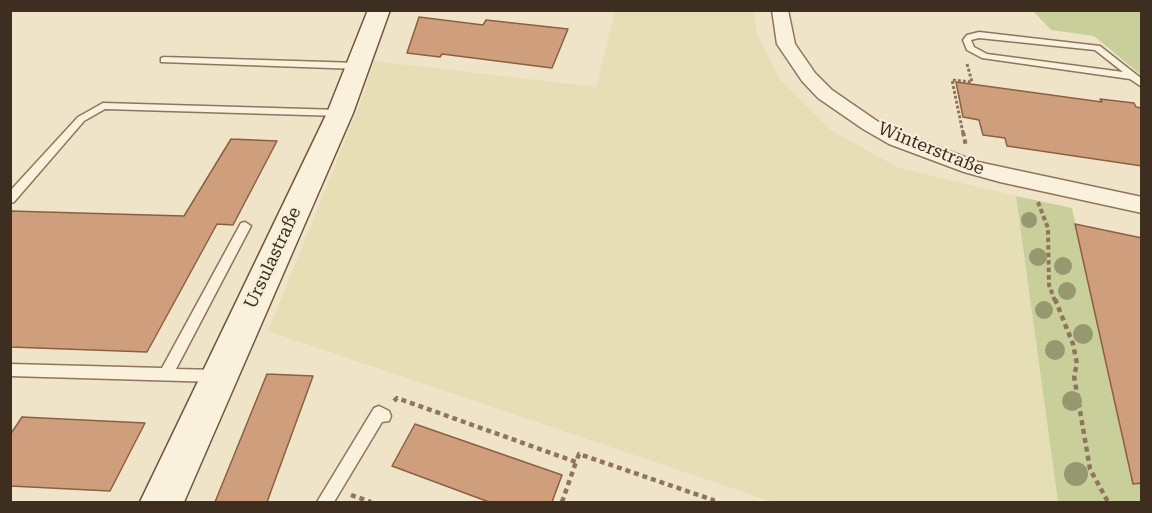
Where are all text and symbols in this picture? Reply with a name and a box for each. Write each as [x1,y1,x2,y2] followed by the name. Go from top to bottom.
[875,118,987,180] street label: Winterstraße
[240,204,306,312] street label: Ursulastraße

